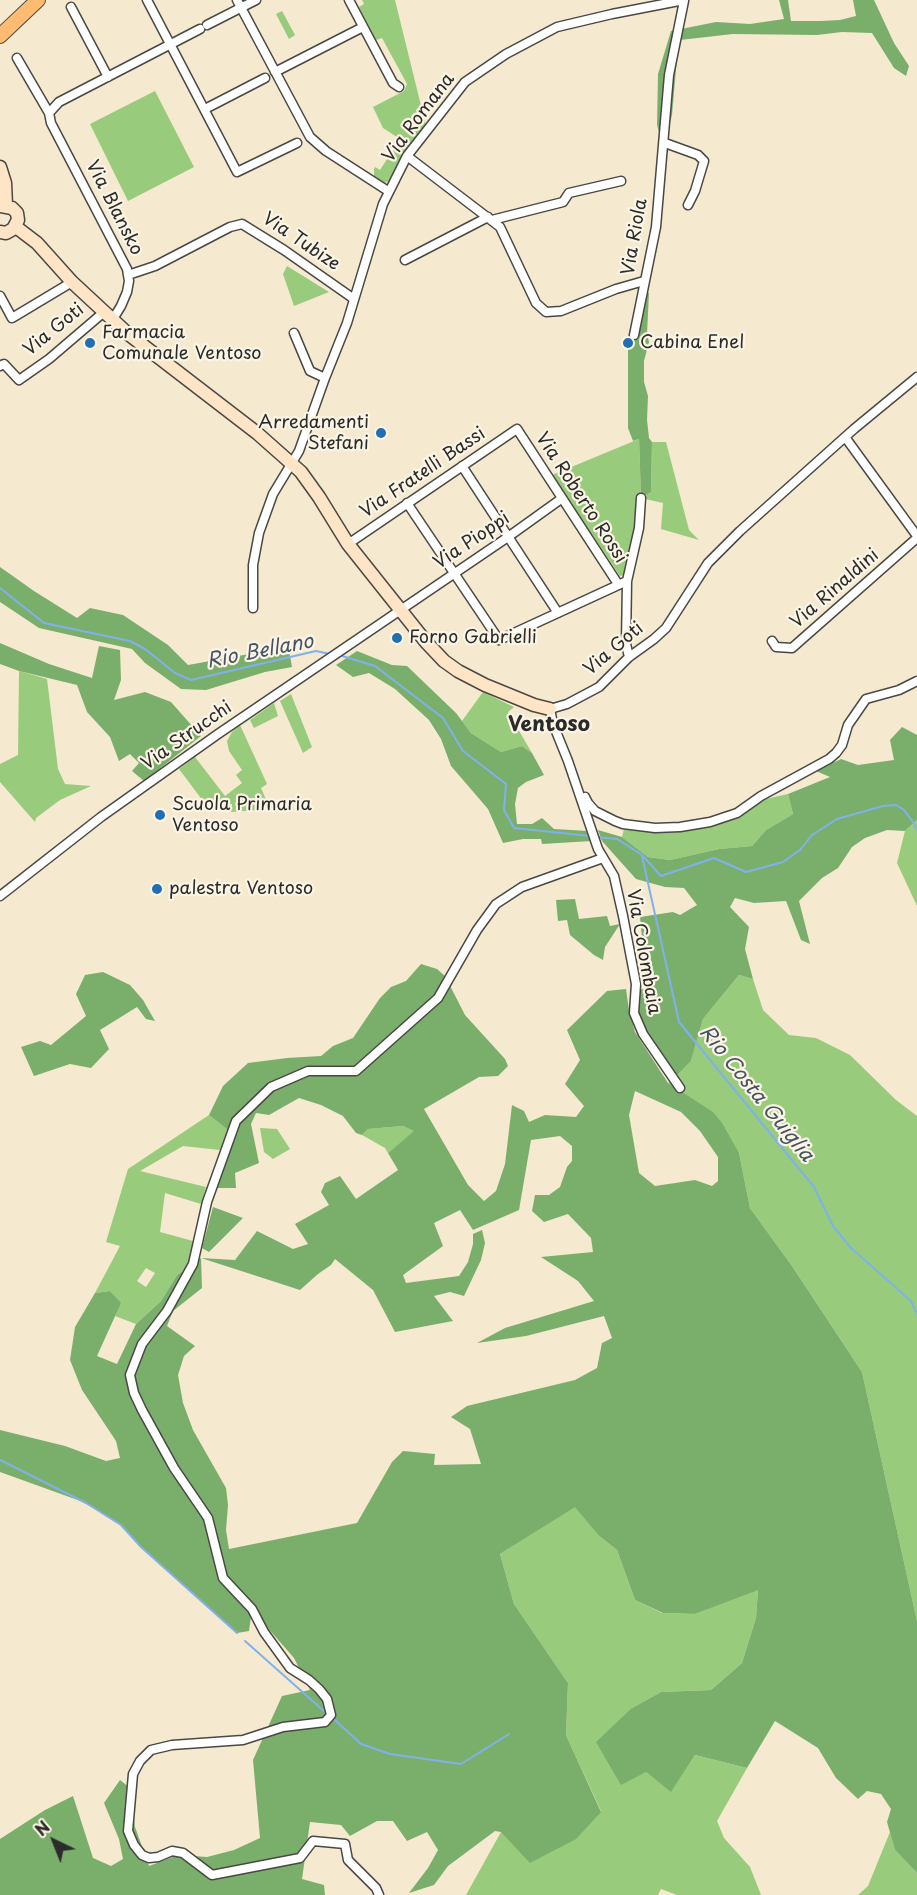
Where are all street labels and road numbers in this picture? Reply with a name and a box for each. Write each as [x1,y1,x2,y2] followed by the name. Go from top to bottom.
[379,69,459,167] street label: Via Romana
[81,157,147,259] street label: Via Blansko
[618,197,652,277] street label: Via Riola
[258,208,344,276] street label: Via Tubize
[20,299,88,361] street label: Via Goti
[356,423,490,523] street label: Via Fratelli Bassi
[531,429,631,567] street label: Via Roberto Rossi
[430,508,514,574] street label: Via Pioppi
[786,545,884,633] street label: Via Rinaldini
[580,618,648,680] street label: Via Goti
[138,697,236,775] street label: Via Strucchi
[621,888,665,1016] street label: Via Colombaia

